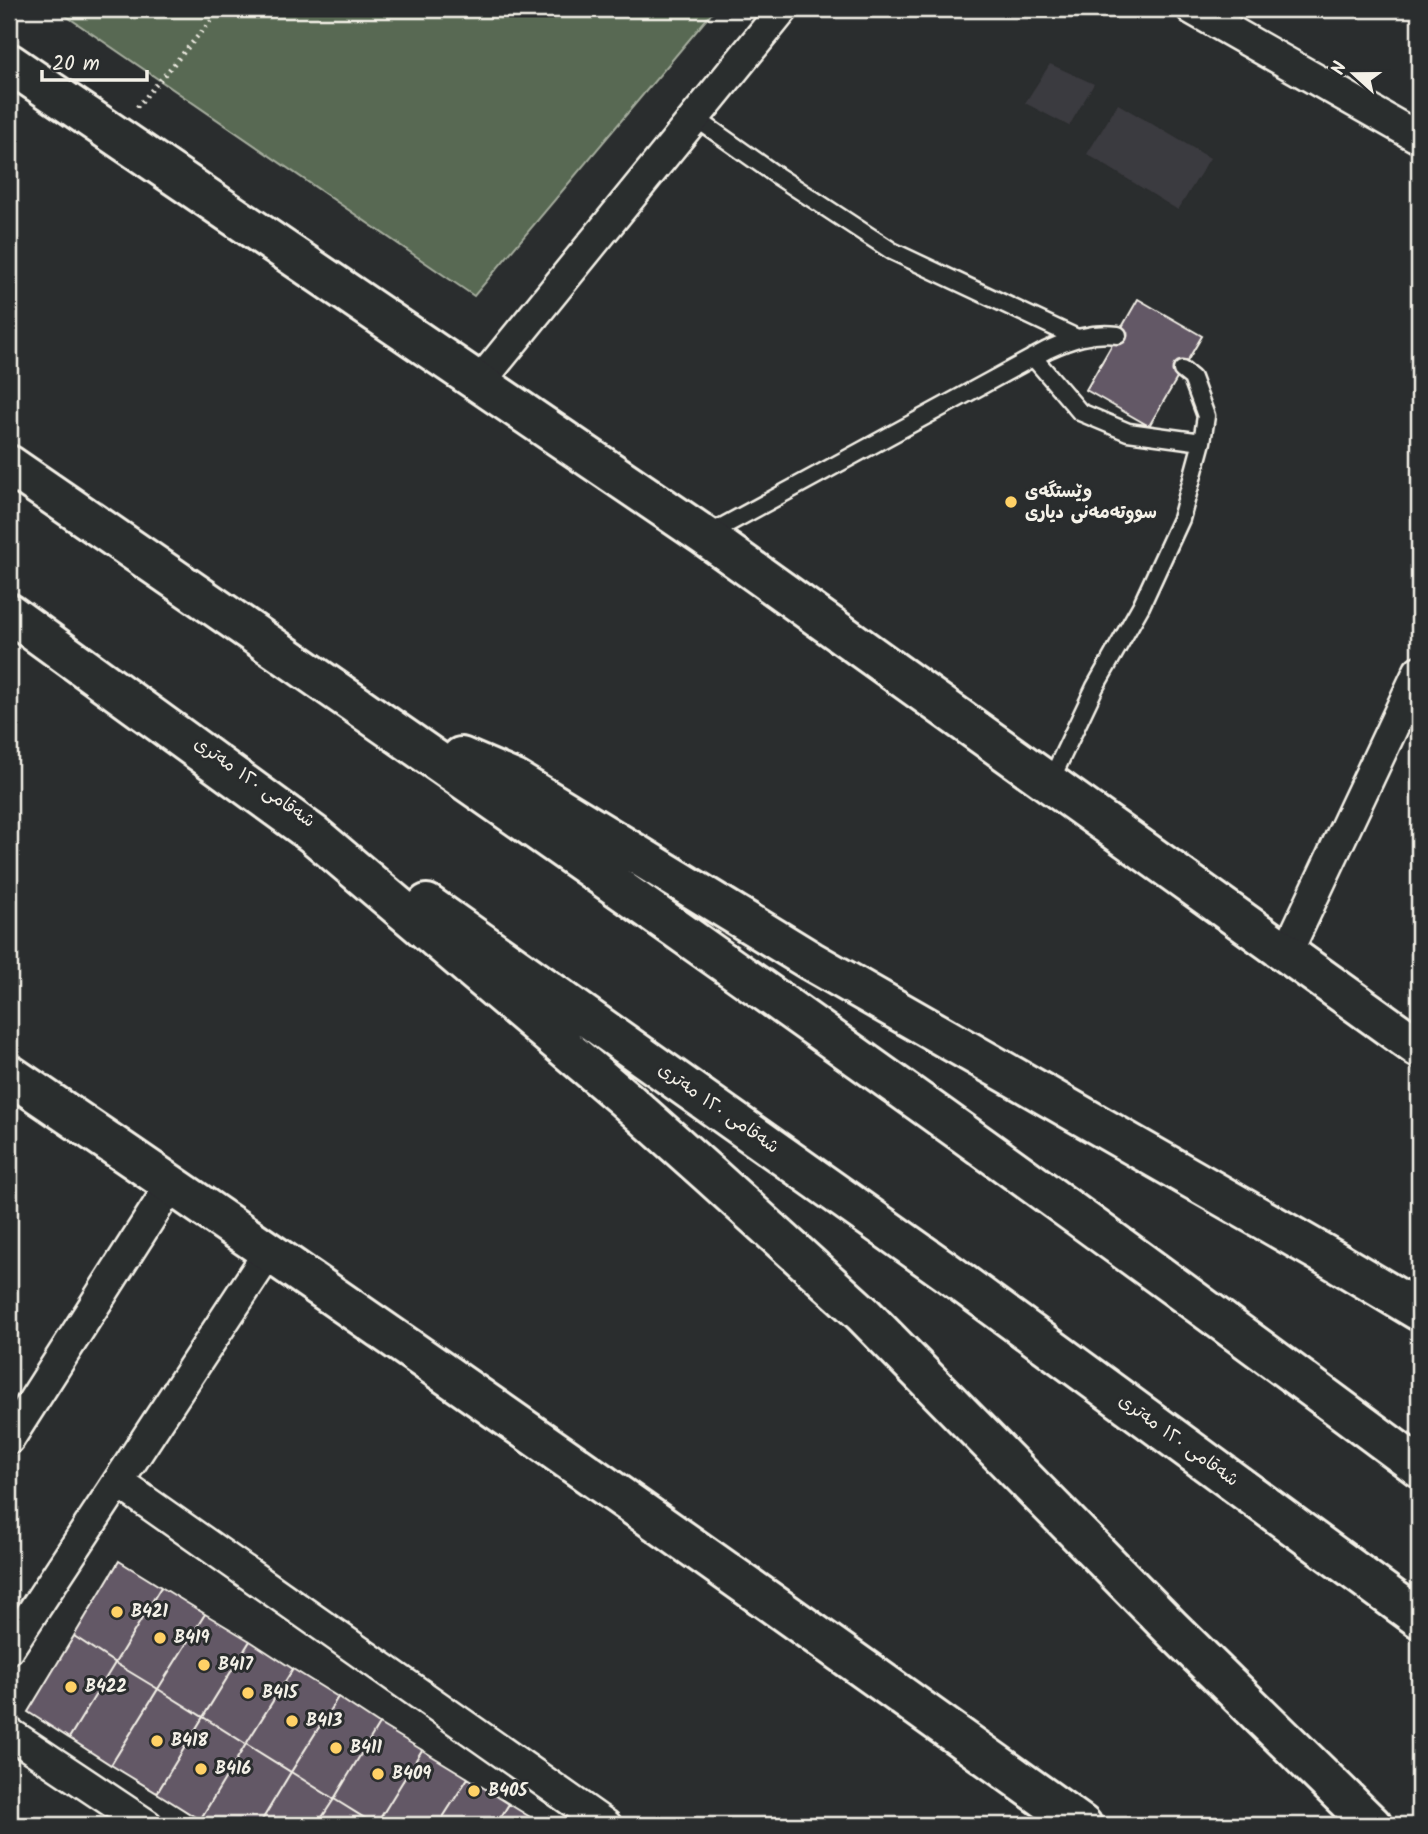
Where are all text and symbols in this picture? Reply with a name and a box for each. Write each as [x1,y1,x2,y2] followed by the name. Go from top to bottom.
[42,38,147,82] scale bar
[1320,38,1390,108] north arrow
[52,48,100,81] text: 20 m
[1324,58,1356,80] text: N
[1025,478,1157,528] place label: وێستگەی سووتەمەنی دیاری
[1003,494,1019,510] marker: وێستگەی سووتەمەنی دیاری
[187,730,321,836] street label: شەقامی ١٢٠ مەتری
[651,1056,785,1162] street label: شەقامی ١٢٠ مەتری
[1112,1387,1244,1495] street label: شەقامی ١٢٠ مەتری
[131,1598,169,1627] place label: B421
[109,1604,125,1620] marker: B421
[174,1624,210,1653] place label: B419
[152,1630,168,1646] marker: B419
[218,1651,253,1680] place label: B417
[196,1657,212,1673] marker: B417
[85,1673,127,1702] place label: B422
[63,1679,79,1695] marker: B422
[262,1679,299,1708] place label: B415
[240,1685,256,1701] marker: B415
[306,1707,342,1736] place label: B413
[284,1713,300,1729] marker: B413
[171,1727,208,1756] place label: B418
[149,1733,165,1749] marker: B418
[350,1734,382,1763] place label: B411
[328,1740,344,1756] marker: B411
[215,1755,251,1784] place label: B416
[392,1760,431,1789] place label: B409
[193,1761,209,1777] marker: B416
[370,1766,386,1782] marker: B409
[488,1777,529,1806] place label: B405
[466,1783,482,1799] marker: B405

